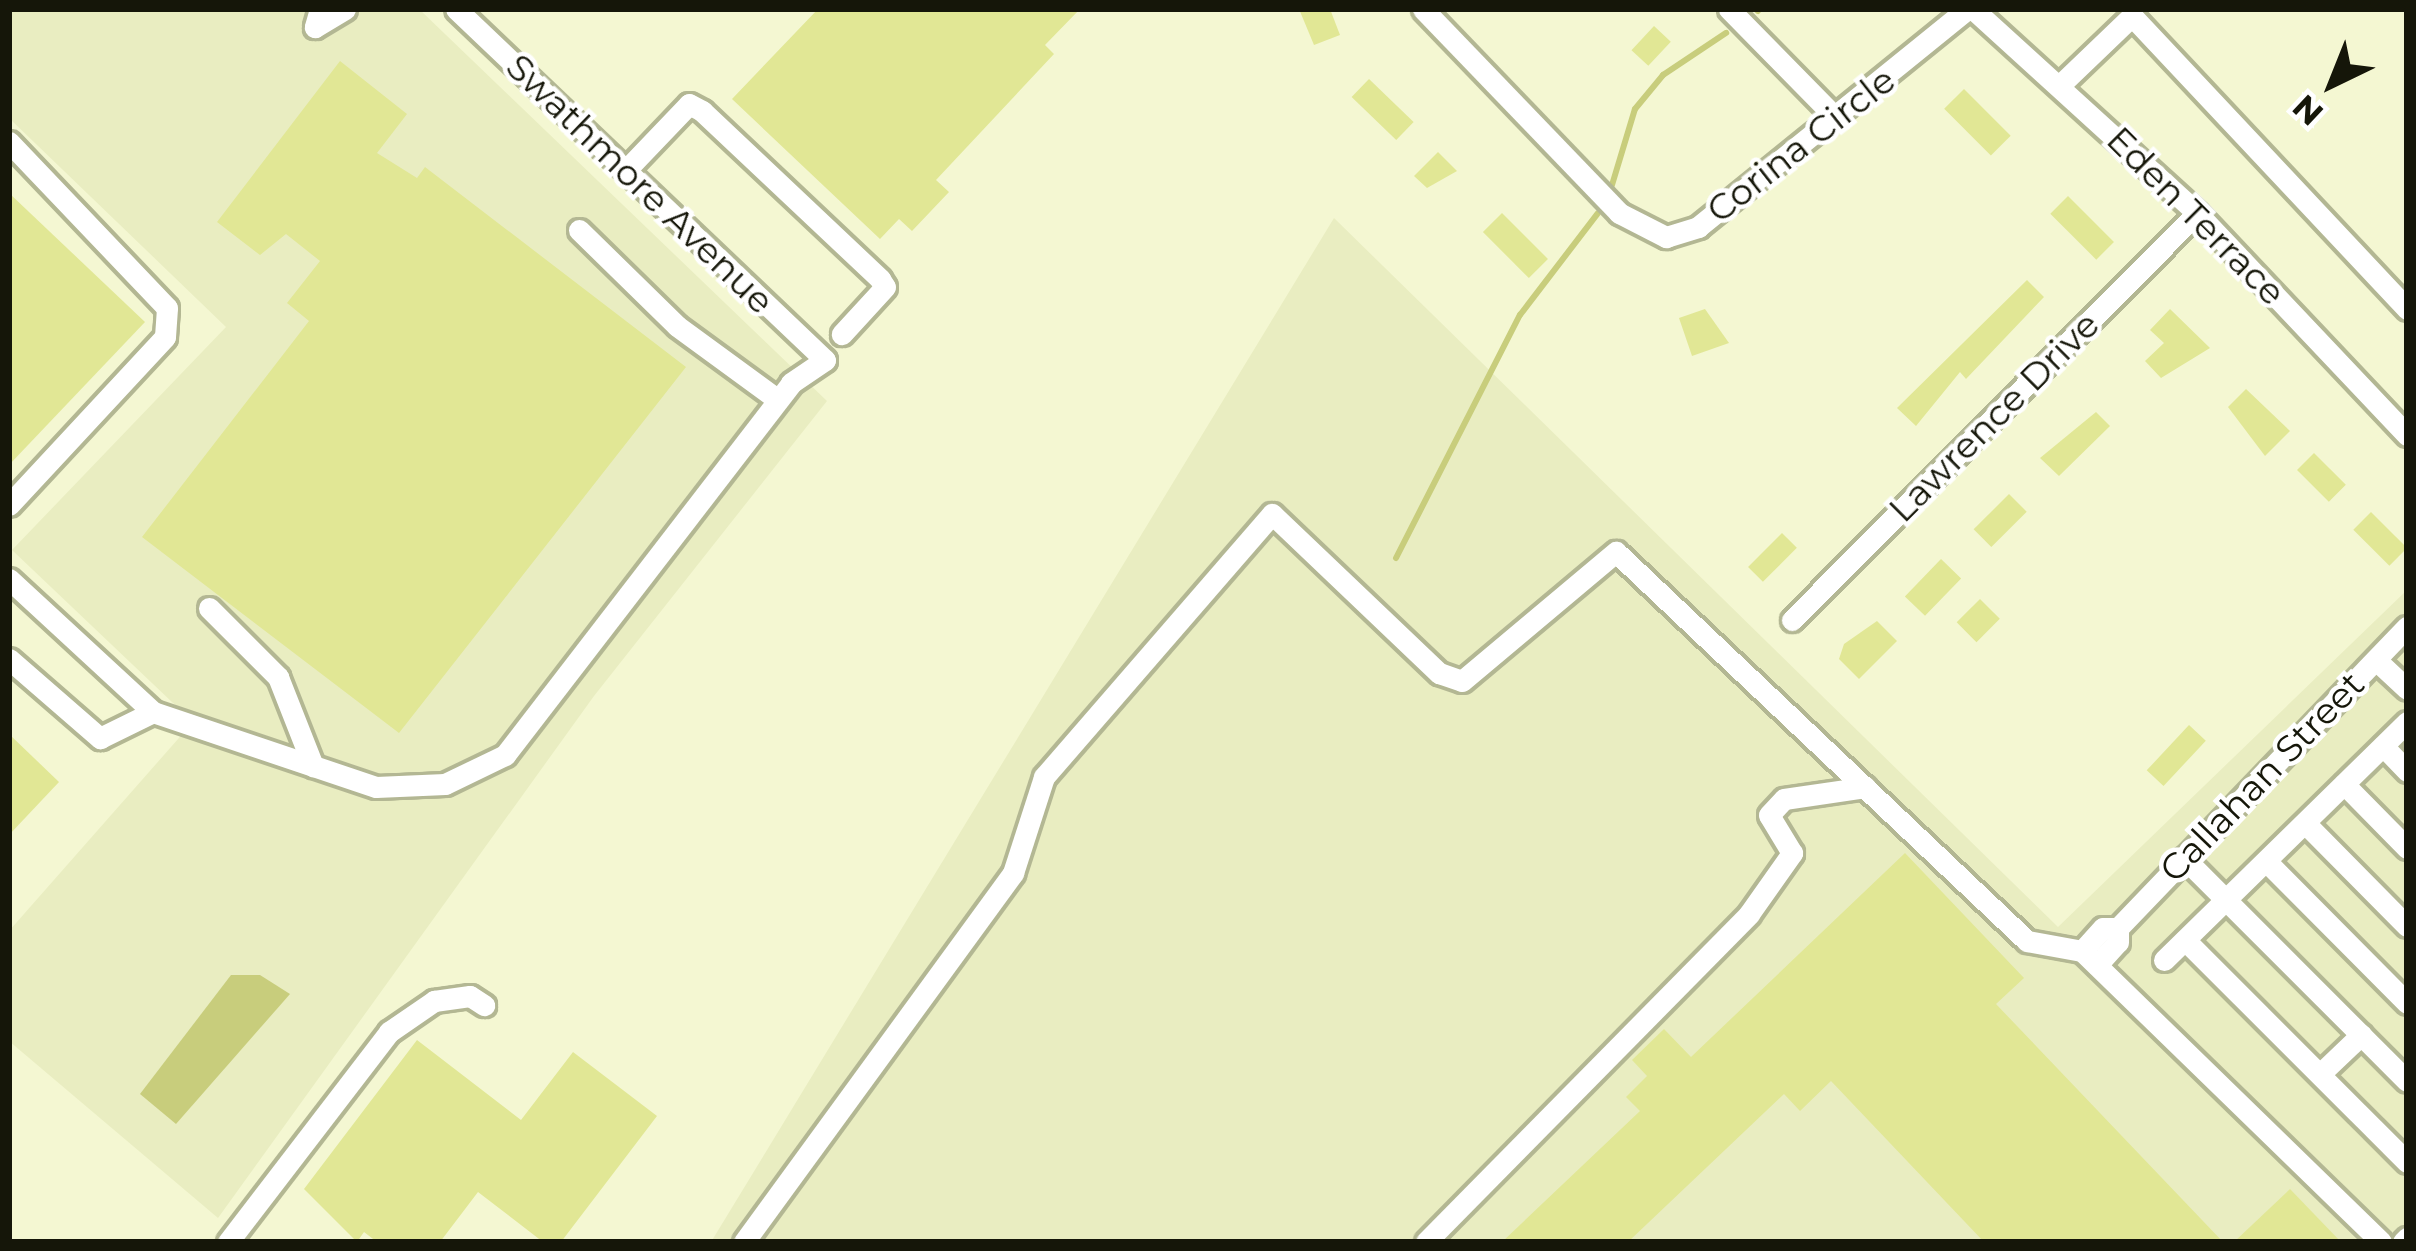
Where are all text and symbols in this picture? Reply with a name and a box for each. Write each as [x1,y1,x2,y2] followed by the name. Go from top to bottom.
[2272,24,2392,144] north arrow
[497,45,783,323] street label: Swathmore Avenue
[1698,58,1904,232] street label: Corina Circle
[2284,87,2331,134] text: N
[2098,118,2294,314] street label: Eden Terrace
[1880,303,2108,531] street label: Lawrence Drive
[2151,663,2373,891] street label: Callahan Street

